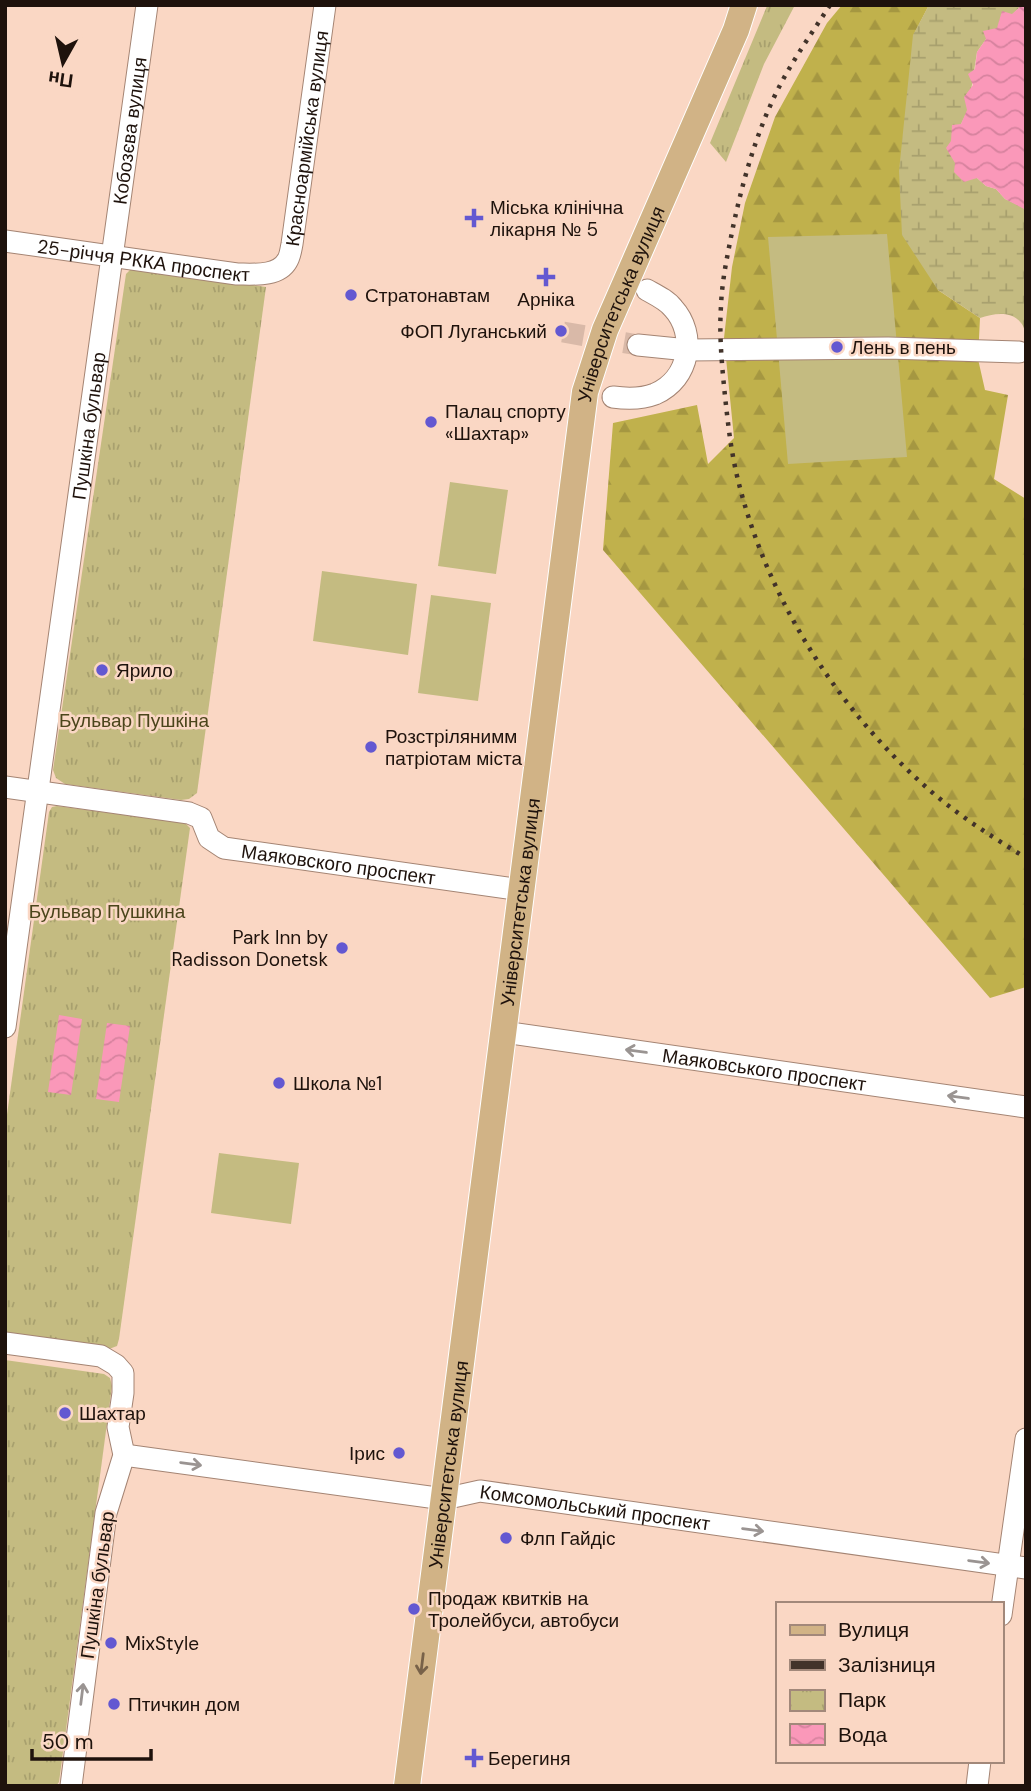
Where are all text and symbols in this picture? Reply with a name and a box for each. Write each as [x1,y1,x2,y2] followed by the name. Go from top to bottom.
[28,28,98,98] north arrow
[280,29,334,248] street label: Красноармійська вулиця
[107,55,153,206] street label: Кобозєва вулиця
[47,65,75,93] text: Пн
[490,195,624,242] place label: Міська клінічна лікарня № 5
[572,202,671,404] street label: Університетська вулиця
[464,208,484,228] marker: Міська клінічна лікарня № 5
[36,234,250,288] street label: 25-річчя РККА проспект
[538,269,554,285] marker: Арніка
[365,283,490,308] place label: Стратонавтам
[343,287,359,303] marker: Стратонавтам
[517,287,575,312] place label: Арніка
[400,319,547,344] place label: ФОП Луганський
[553,323,569,339] marker: ФОП Луганський
[851,335,956,360] place label: Лень в пень
[829,339,845,355] marker: Лень в пень
[66,350,112,501] street label: Пушкіна бульвар
[445,399,566,446] place label: Палац спорту «Шахтар»
[423,414,439,430] marker: Палац спорту «Шахтар»
[116,658,173,683] place label: Ярило
[94,662,110,678] marker: Ярило
[59,708,210,733] park label: Бульвар Пушкіна
[385,724,523,771] place label: Розстрілянимм патріотам міста
[363,739,379,755] marker: Розстрілянимм патріотам міста
[495,797,546,1008] street label: Університетська вулиця
[240,839,437,891] street label: Маяковского проспект
[29,899,186,924] park label: Бульвар Пушкина
[172,925,328,972] place label: Park Inn by Radisson Donetsk
[334,940,350,956] marker: Park Inn by Radisson Donetsk
[661,1043,868,1097] street label: Маяковського проспект
[625,1044,648,1057] one-way arrow
[293,1071,382,1096] place label: Школа №1
[271,1075,287,1091] marker: Школа №1
[947,1090,970,1103] one-way arrow
[423,1359,474,1570] street label: Університетська вулиця
[79,1401,146,1426] place label: Шахтар
[57,1405,73,1421] marker: Шахтар
[349,1441,385,1466] place label: Ірис
[391,1445,407,1461] marker: Ірис
[180,1458,202,1471] one-way arrow
[478,1479,712,1536] street label: Комсомольський проспект
[75,1510,120,1660] street label: Пушкіна бульвар
[741,1524,764,1537] one-way arrow
[520,1526,615,1551] place label: Флп Гайдіс
[498,1530,514,1546] marker: Флп Гайдіс
[967,1556,989,1569] one-way arrow
[428,1586,619,1633] place label: Продаж квитків на Тролейбуси, автобуси
[406,1601,422,1617] marker: Продаж квитків на Тролейбуси, автобуси
[776,1602,1003,1763] legend
[838,1616,909,1644] text: Вулиця
[125,1631,199,1656] place label: MixStyle
[103,1635,119,1651] marker: MixStyle
[838,1651,936,1679] text: Залізниця
[416,1652,429,1675] one-way arrow
[76,1683,89,1706] one-way arrow
[838,1686,886,1714] text: Парк
[128,1692,240,1717] place label: Птичкин дом
[106,1696,122,1712] marker: Птичкин дом
[32,1718,150,1762] scale bar
[838,1721,887,1749] text: Вода
[42,1728,93,1756] text: 50 m
[488,1746,571,1771] place label: Берегиня
[466,1750,482,1766] marker: Берегиня

